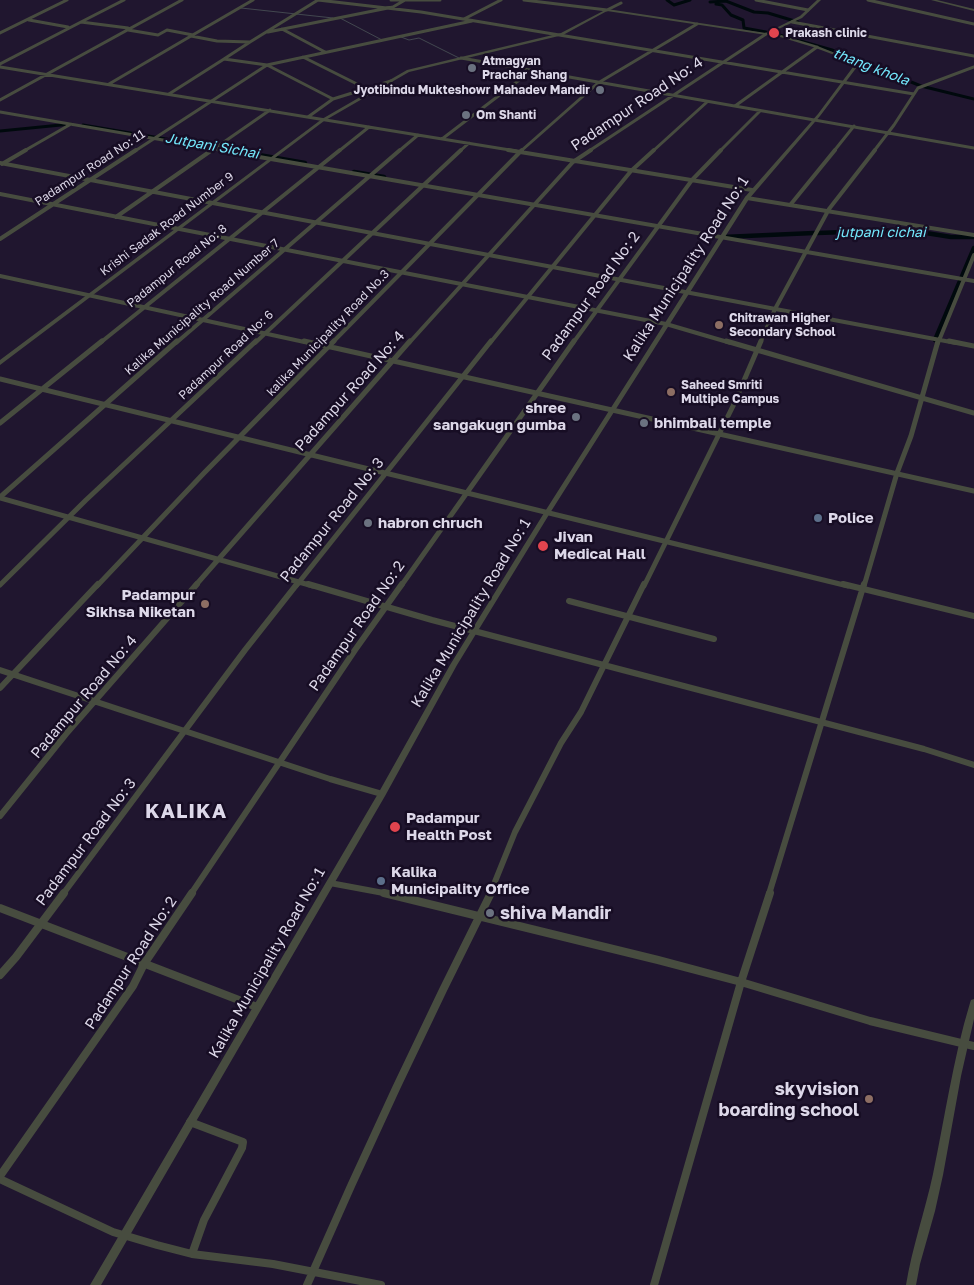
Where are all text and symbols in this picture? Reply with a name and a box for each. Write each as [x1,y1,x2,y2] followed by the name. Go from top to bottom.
[767,26,781,40] marker: Prakash clinic
[785,26,867,40] place label: Prakash clinic
[831,45,911,89] water label: thang khola
[568,53,706,155] street label: Padampur Road No: 4
[482,54,567,82] place label: Atmagyan Prachar Shang
[466,62,478,74] marker: Atmagyan Prachar Shang
[353,83,590,97] place label: Jyotibindu Mukteshowr Mahadev Mandir
[594,84,606,96] marker: Jyotibindu Mukteshowr Mahadev Mandir
[476,108,536,122] place label: Om Shanti
[460,109,472,121] marker: Om Shanti
[32,127,148,209] street label: Padampur Road No: 11
[164,129,260,163] water label: Jutpani Sichai
[97,169,237,279] street label: Krishi Sadak Road Number 9
[619,173,753,365] street label: Kalika Municipality Road No: 1
[124,221,230,311] street label: Padampur Road No: 8
[836,225,926,241] water label: jutpani cichai
[538,228,644,364] street label: Padampur Road No: 2
[122,236,282,378] street label: Kalika Municipality Road Number 7
[264,267,392,399] street label: kalika Municipality Road No.3
[176,307,276,403] street label: Padampur Road No: 6
[729,311,836,339] place label: Chitrawan Higher Secondary School
[713,319,725,331] marker: Chitrawan Higher Secondary School
[291,327,409,455] street label: Padampur Road No: 4
[681,378,779,406] place label: Saheed Smriti Multiple Campus
[665,386,677,398] marker: Saheed Smriti Multiple Campus
[433,399,566,434] place label: shree sangakugn gumba
[570,411,582,423] marker: shree sangakugn gumba
[654,414,771,432] place label: bhimbali temple
[638,417,650,429] marker: bhimbali temple
[276,454,388,586] street label: Padampur Road No: 3
[828,509,874,527] place label: Police
[812,512,824,524] marker: Police
[378,514,483,532] place label: habron chruch
[407,515,535,711] street label: Kalika Municipality Road No: 1
[362,517,374,529] marker: habron chruch
[554,528,646,563] place label: Jivan Medical Hall
[536,539,550,553] marker: Jivan Medical Hall
[305,557,409,695] street label: Padampur Road No: 2
[86,586,195,621] place label: Padampur Sikhsa Niketan
[199,598,211,610] marker: Padampur Sikhsa Niketan
[27,632,141,762] street label: Padampur Road No: 4
[32,775,140,909] street label: Padampur Road No: 3
[144,800,228,824] district label: KALIKA
[406,809,492,844] place label: Padampur Health Post
[388,820,402,834] marker: Padampur Health Post
[391,863,530,898] place label: Kalika Municipality Office
[205,865,329,1061] street label: Kalika Municipality Road No: 1
[375,875,387,887] marker: Kalika Municipality Office
[81,893,181,1033] street label: Padampur Road No: 2
[500,902,611,924] place label: shiva Mandir
[484,907,496,919] marker: shiva Mandir
[719,1078,859,1120] place label: skyvision boarding school
[863,1093,875,1105] marker: skyvision boarding school

